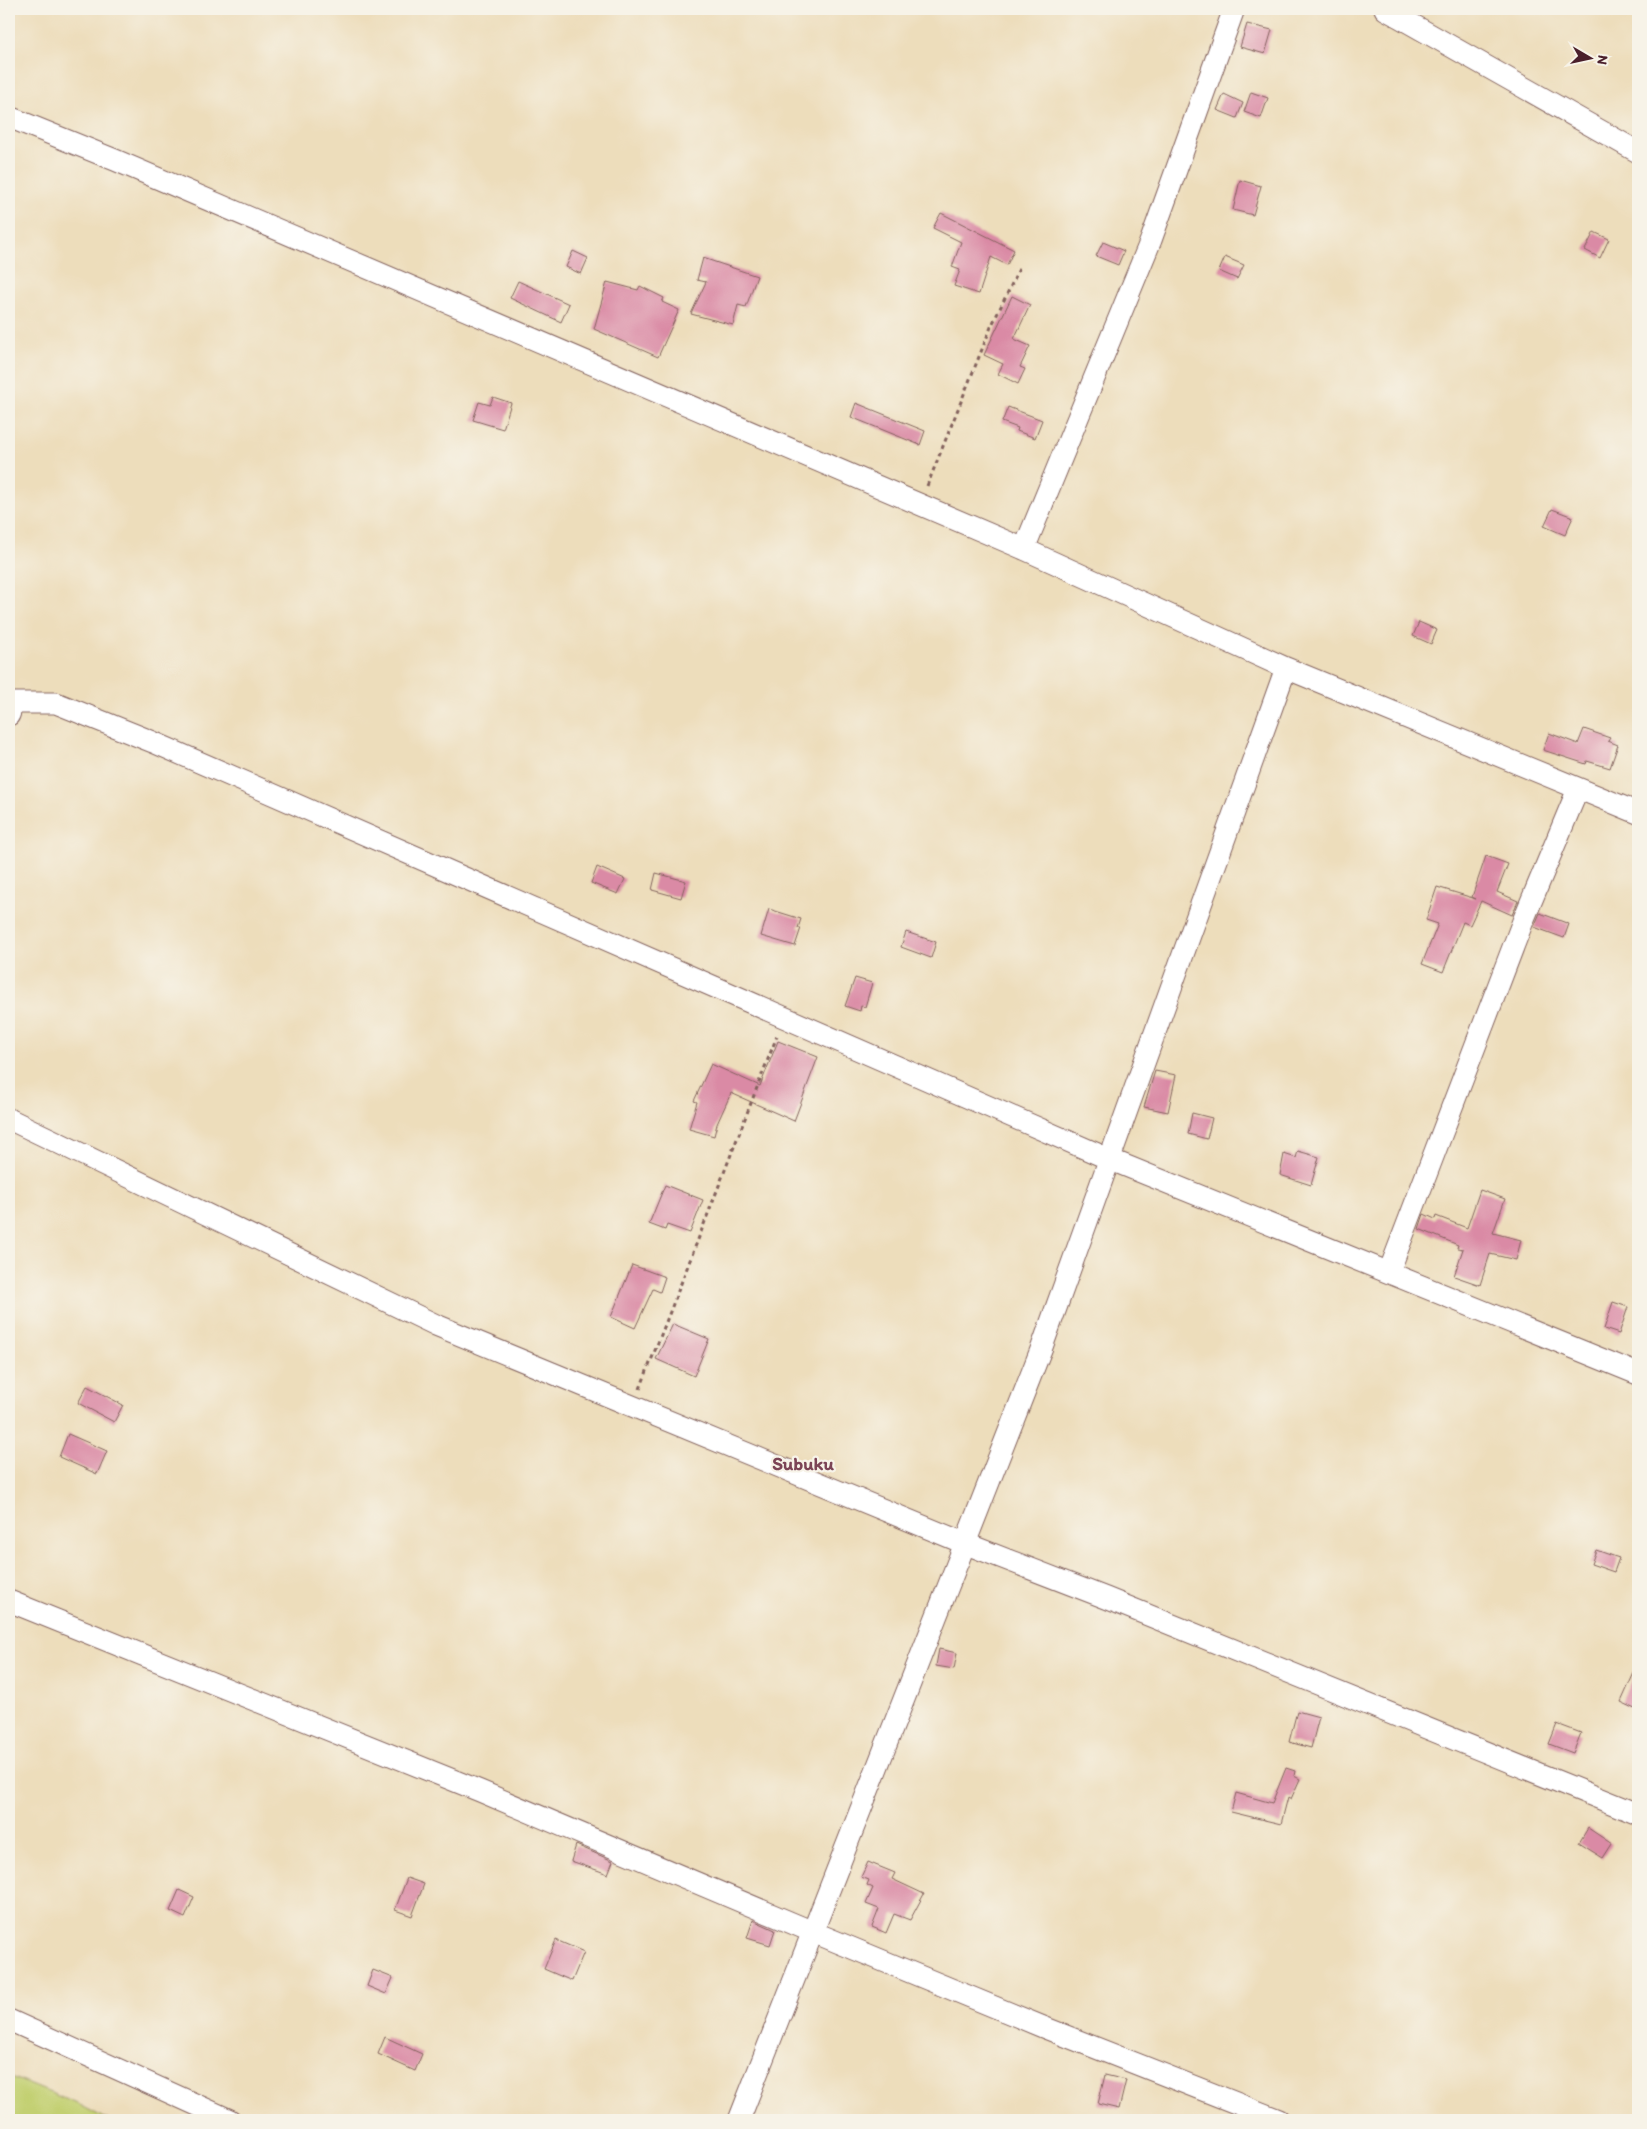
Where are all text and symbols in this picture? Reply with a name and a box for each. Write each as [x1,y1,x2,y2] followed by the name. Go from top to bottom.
[1564,32,1614,82] north arrow
[1593,54,1611,66] text: N
[772,1452,834,1475] district label: Subuku

